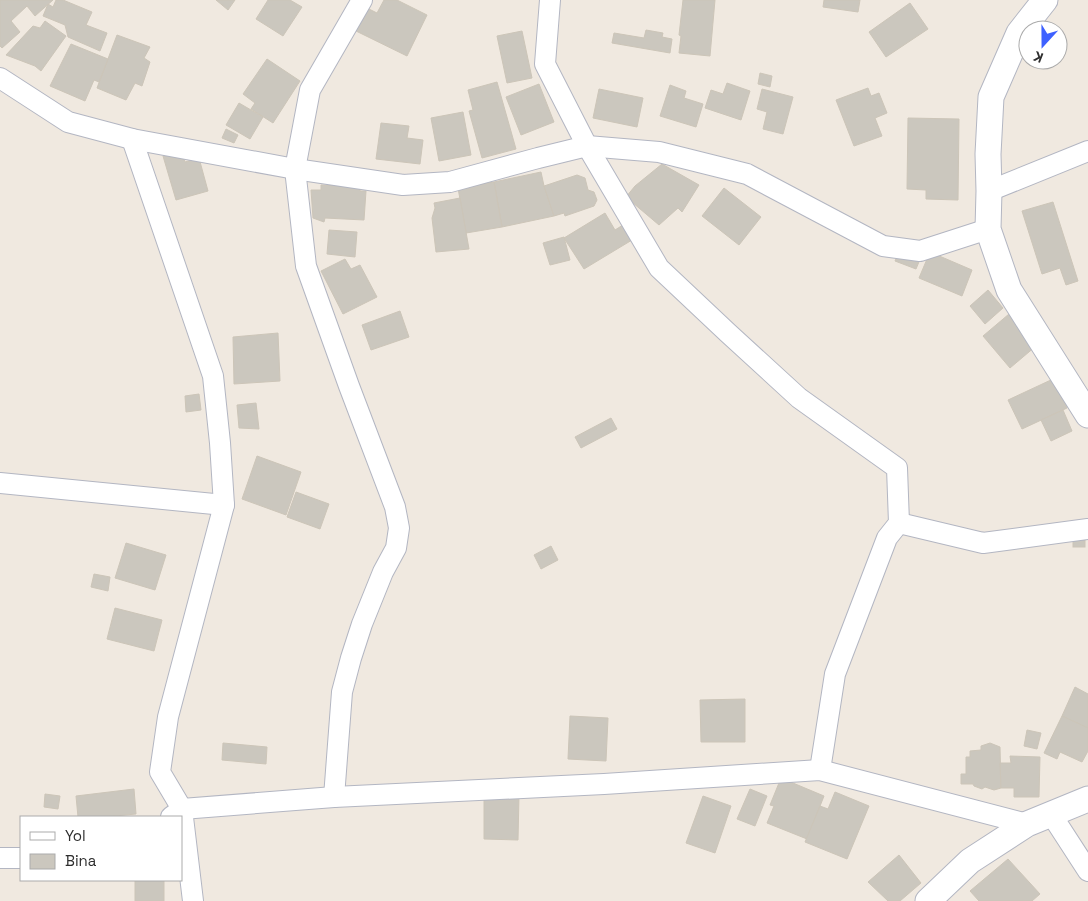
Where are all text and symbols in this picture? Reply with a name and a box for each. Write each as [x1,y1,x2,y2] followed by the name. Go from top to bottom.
[1018,20,1068,70] north arrow
[1031,47,1046,67] text: K
[20,816,182,881] legend
[65,826,86,845] text: Yol
[65,851,97,870] text: Bina

